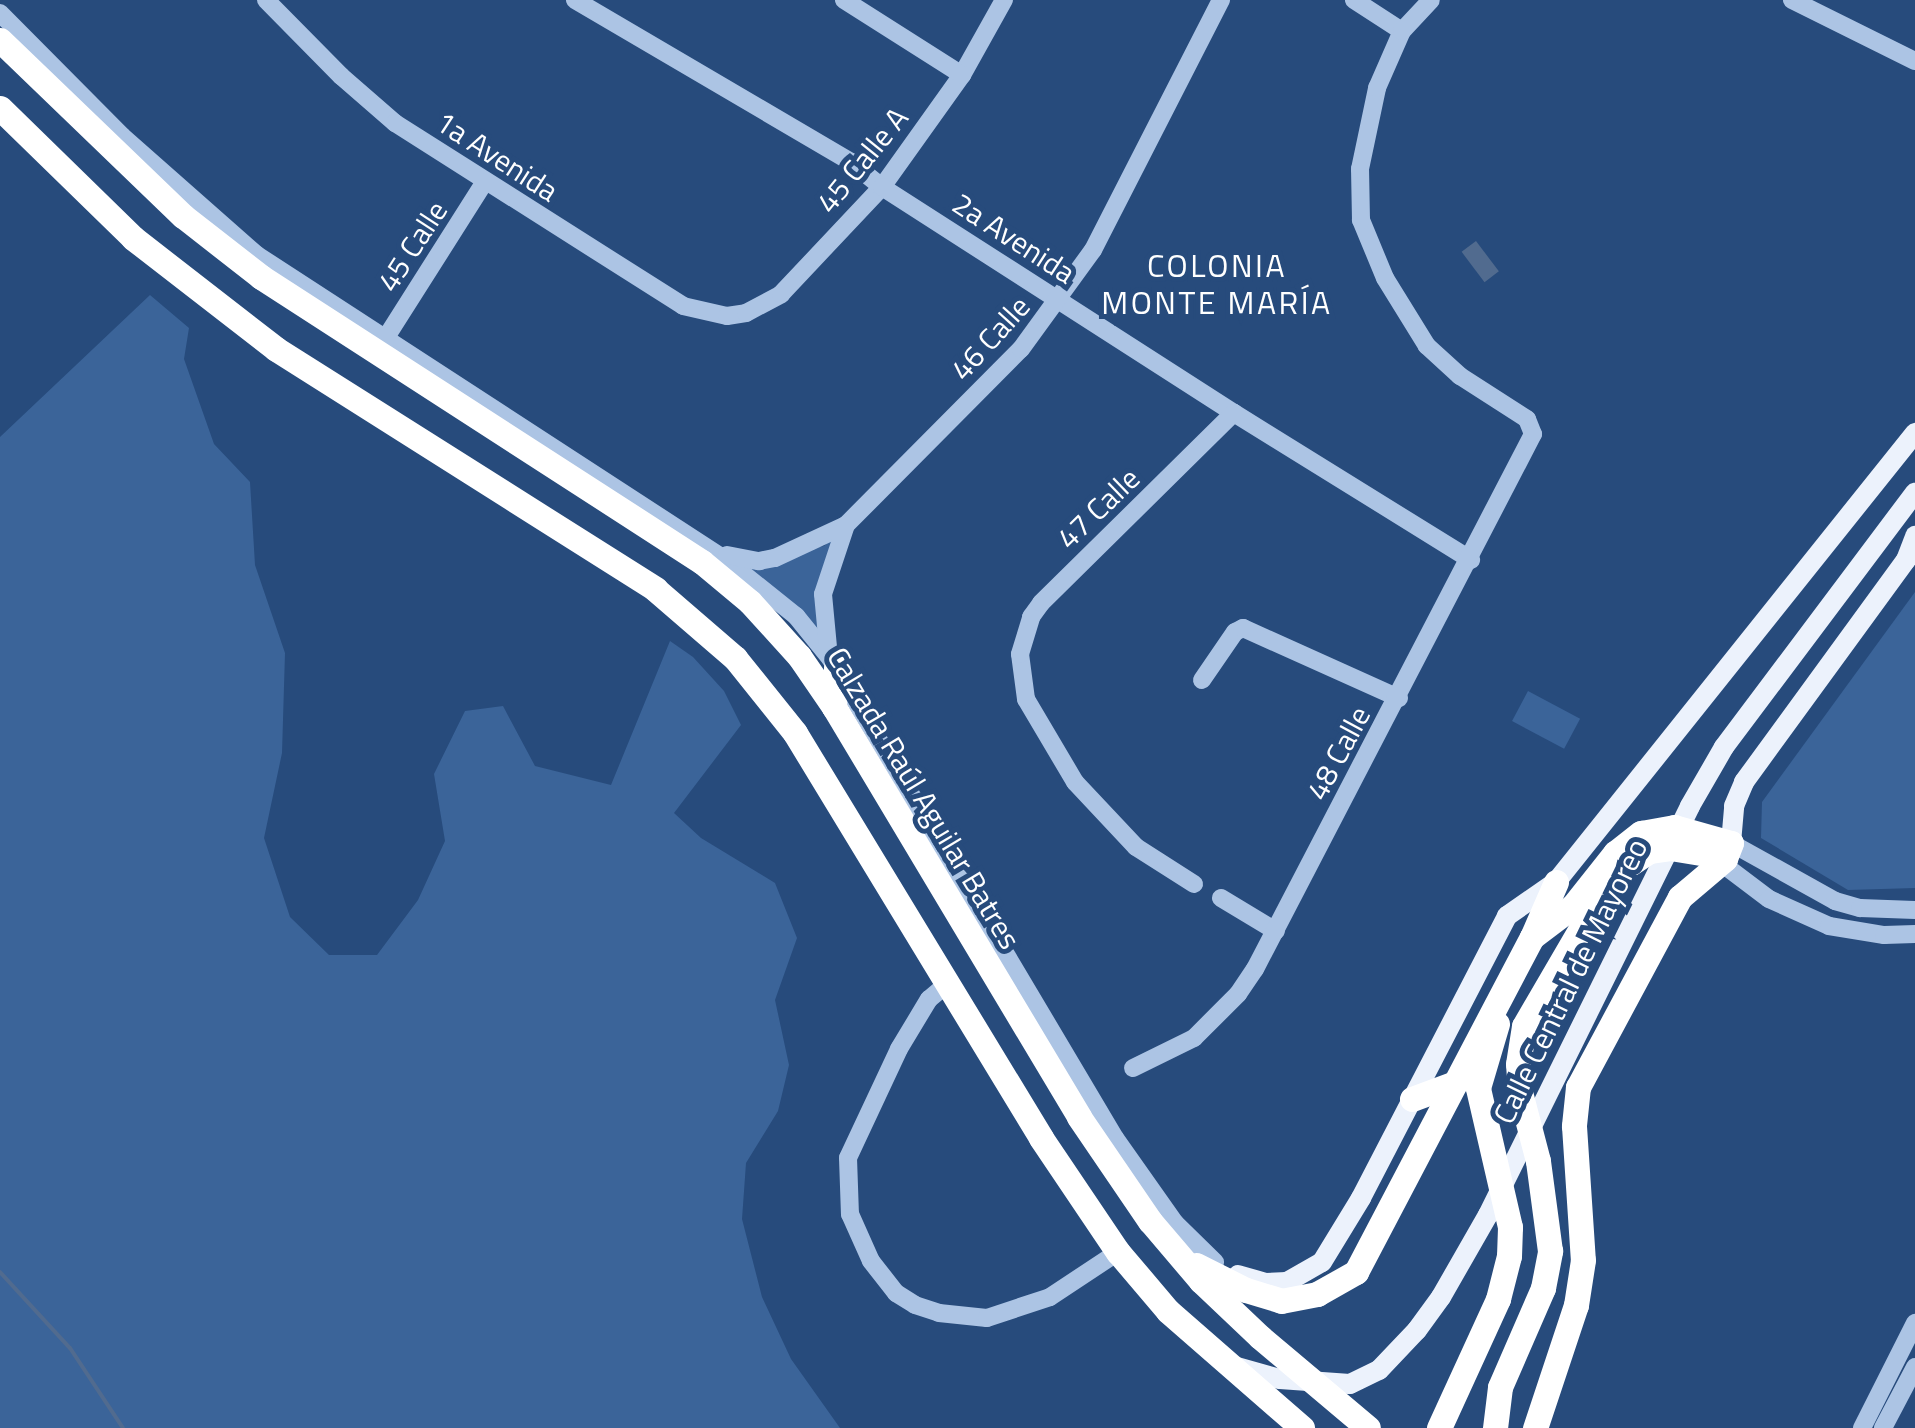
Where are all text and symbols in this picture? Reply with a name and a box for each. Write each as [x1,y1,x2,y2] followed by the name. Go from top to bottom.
[809,100,915,220] street label: 45 Calle A
[429,103,565,209] street label: 1a Avenida
[946,185,1082,291] street label: 2a Avenida
[370,194,454,298] street label: 45 Calle
[1101,247,1333,322] district label: COLONIA MONTE MARÍA
[943,289,1037,387] street label: 46 Calle
[1049,460,1147,556] street label: 47 Calle
[820,641,1028,955] street label: Calzada Raúl Aguilar Batres
[1299,700,1377,806] street label: 48 Calle
[1485,833,1655,1129] street label: Calle Central de Mayoreo

